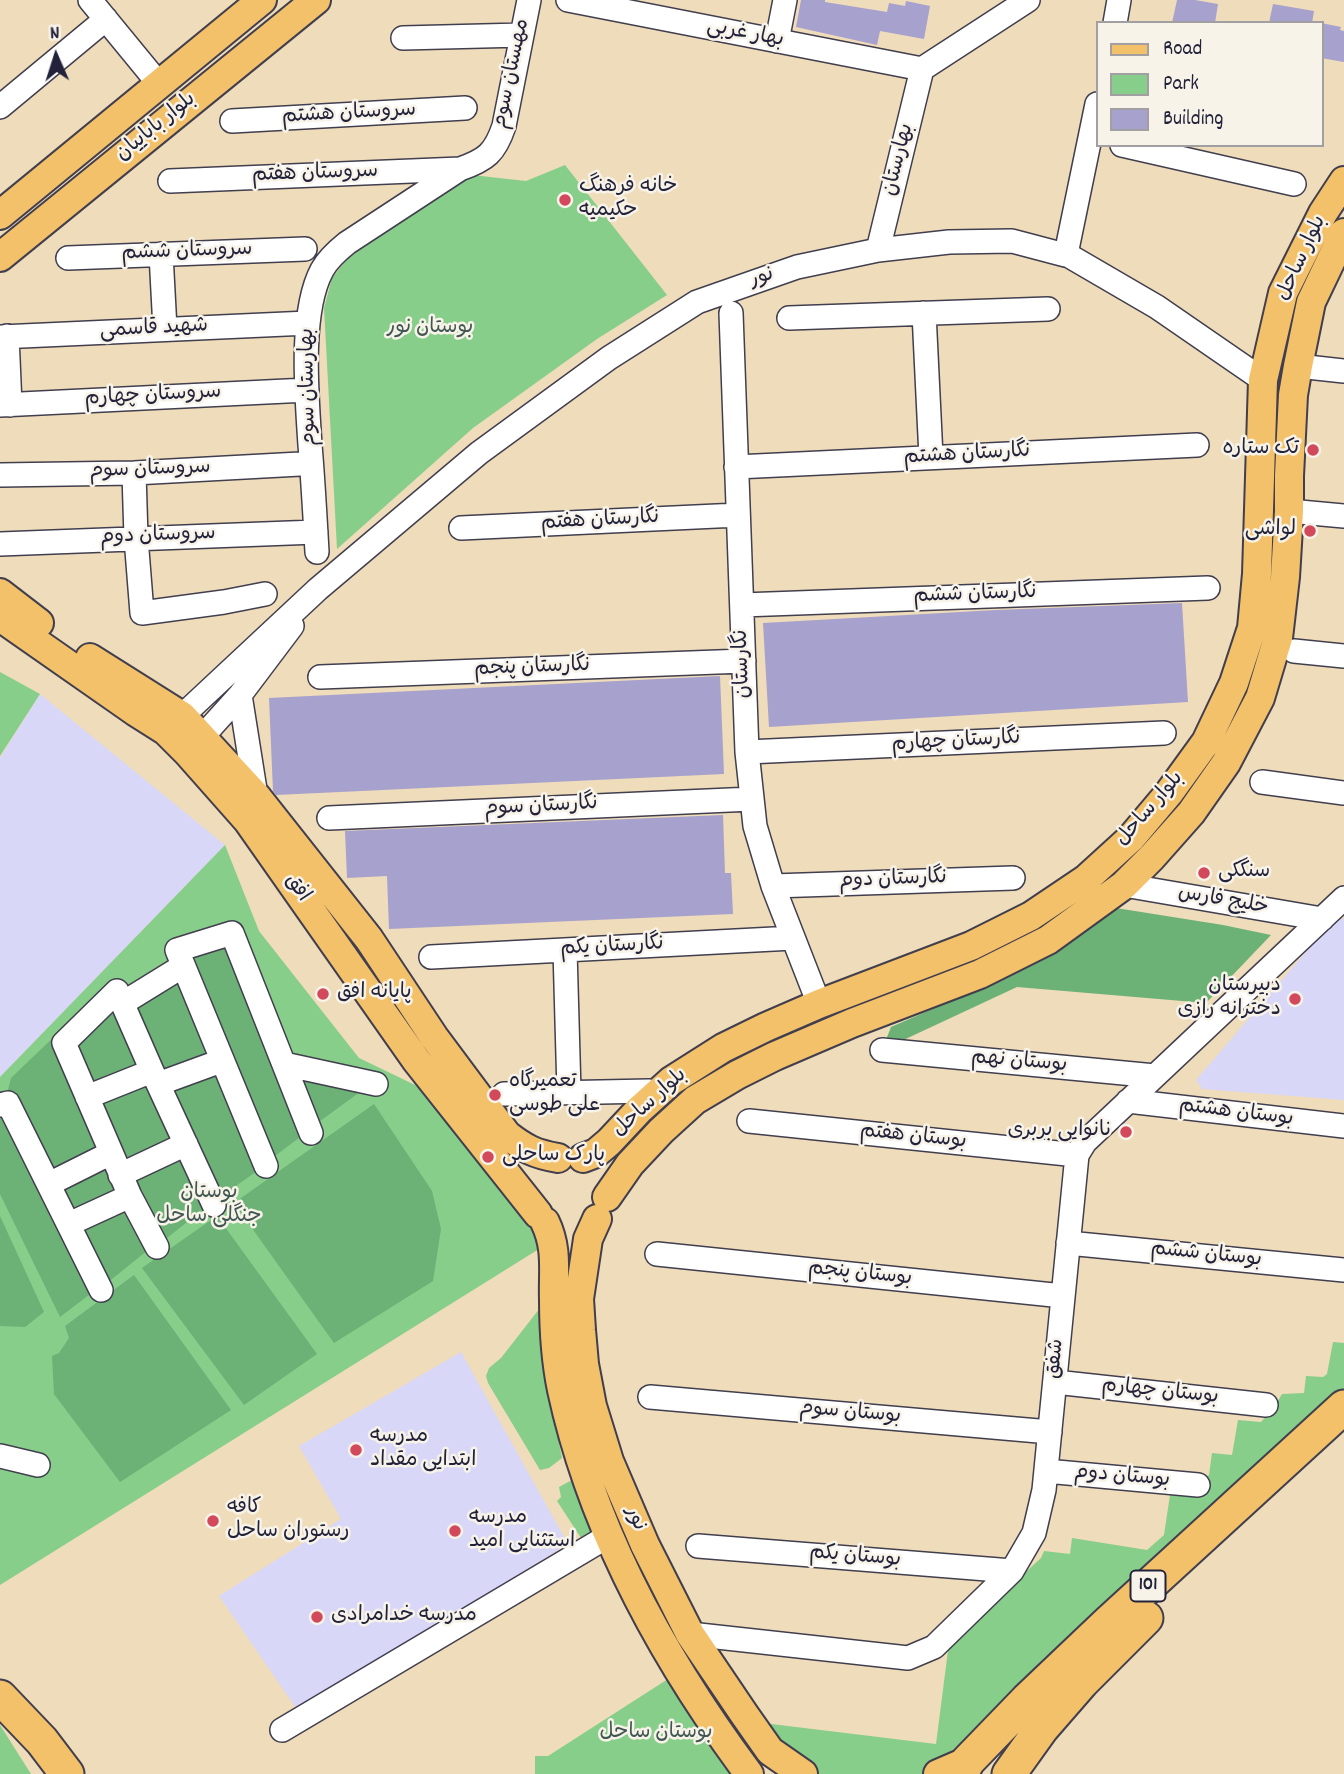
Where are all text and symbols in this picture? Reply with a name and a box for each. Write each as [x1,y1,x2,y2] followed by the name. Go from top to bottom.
[704,15,786,55] street label: بهار غربی
[489,17,537,131] street label: مهستان سوم
[21,21,91,91] north arrow
[49,21,60,48] text: N
[1096,21,1323,147] legend
[1163,35,1202,65] text: Road
[1163,70,1199,100] text: Park
[112,88,202,168] street label: بلوار باباییان
[281,99,417,131] street label: سروستان هشتم
[1163,105,1223,135] text: Building
[879,121,921,199] street label: بهارستان
[251,160,379,190] street label: سروستان هفتم
[579,175,677,225] place label: خانه فرهنگ حکیمیه
[557,192,573,208] marker: خانه فرهنگ حکیمیه
[1272,212,1334,306] street label: بلوار ساحل
[121,238,253,268] street label: سروستان ششم
[746,263,778,295] street label: نور
[99,315,209,345] street label: شهید قاسمی
[387,316,473,342] park label: بوستان نور
[296,328,324,446] street label: بهارستان سوم
[84,381,222,413] street label: سروستان چهارم
[1222,437,1299,463] place label: تک ستاره
[903,440,1031,472] street label: نگارستان هشتم
[1305,442,1321,458] marker: تک ستاره
[89,456,211,486] street label: سروستان سوم
[540,506,660,538] street label: نگارستان هفتم
[1245,518,1296,544] place label: لواشی
[100,522,216,552] street label: سروستان دوم
[1302,523,1318,539] marker: لواشی
[913,581,1037,611] street label: نگارستان ششم
[730,629,758,699] street label: نگارستان
[474,654,590,684] street label: نگارستان پنجم
[891,727,1021,759] street label: نگارستان چهارم
[1112,767,1190,853] street label: بلوار ساحل
[484,792,598,824] street label: نگارستان سوم
[1218,860,1270,886] place label: سنگکی
[1196,865,1212,881] marker: سنگکی
[839,867,947,895] street label: نگارستان دوم
[278,870,314,908] street label: افق
[1176,882,1270,922] street label: خلیج فارس
[560,933,664,963] street label: نگارستان یکم
[1178,974,1281,1024] place label: دبیرستان دخترانه رازی
[337,981,412,1007] place label: پایانه افق
[315,986,331,1002] marker: پایانه افق
[1287,991,1303,1007] marker: دبیرستان دخترانه رازی
[970,1046,1068,1080] street label: بوستان نهم
[609,1064,693,1144] street label: بلوار ساحل
[509,1070,600,1120] place label: تعمیرگاه علی طوسی
[487,1087,503,1103] marker: تعمیرگاه علی طوسی
[1177,1094,1295,1134] street label: بوستان هشتم
[1007,1119,1112,1145] place label: نانوایی بربری
[858,1120,968,1156] street label: بوستان هفتم
[1118,1124,1134,1140] marker: نانوایی بربری
[502,1144,605,1170] place label: پارک ساحلی
[480,1149,496,1165] marker: پارک ساحلی
[156,1181,262,1231] park label: بوستان جنگلی ساحل
[1149,1238,1263,1274] street label: بوستان ششم
[807,1257,913,1293] street label: بوستان پنجم
[1043,1338,1071,1380] street label: شفق
[1100,1374,1220,1412] street label: بوستان چهارم
[798,1397,902,1431] street label: بوستان سوم
[370,1425,476,1475] place label: مدرسه ابتدایی مقداد
[348,1442,364,1458] marker: مدرسه ابتدایی مقداد
[1073,1461,1171,1495] street label: بوستان دوم
[227,1496,349,1546] place label: کافه رستوران ساحل
[618,1503,650,1535] street label: نور
[469,1506,575,1556] place label: مدرسه استثنایی امید
[205,1513,221,1529] marker: کافه رستوران ساحل
[447,1523,463,1539] marker: مدرسه استثنایی امید
[808,1541,902,1575] street label: بوستان یکم
[1130,1570,1166,1602] road number: 101
[331,1604,477,1630] place label: مدرسه خدامرادی
[309,1609,325,1625] marker: مدرسه خدامرادی
[599,1721,713,1747] park label: بوستان ساحل

